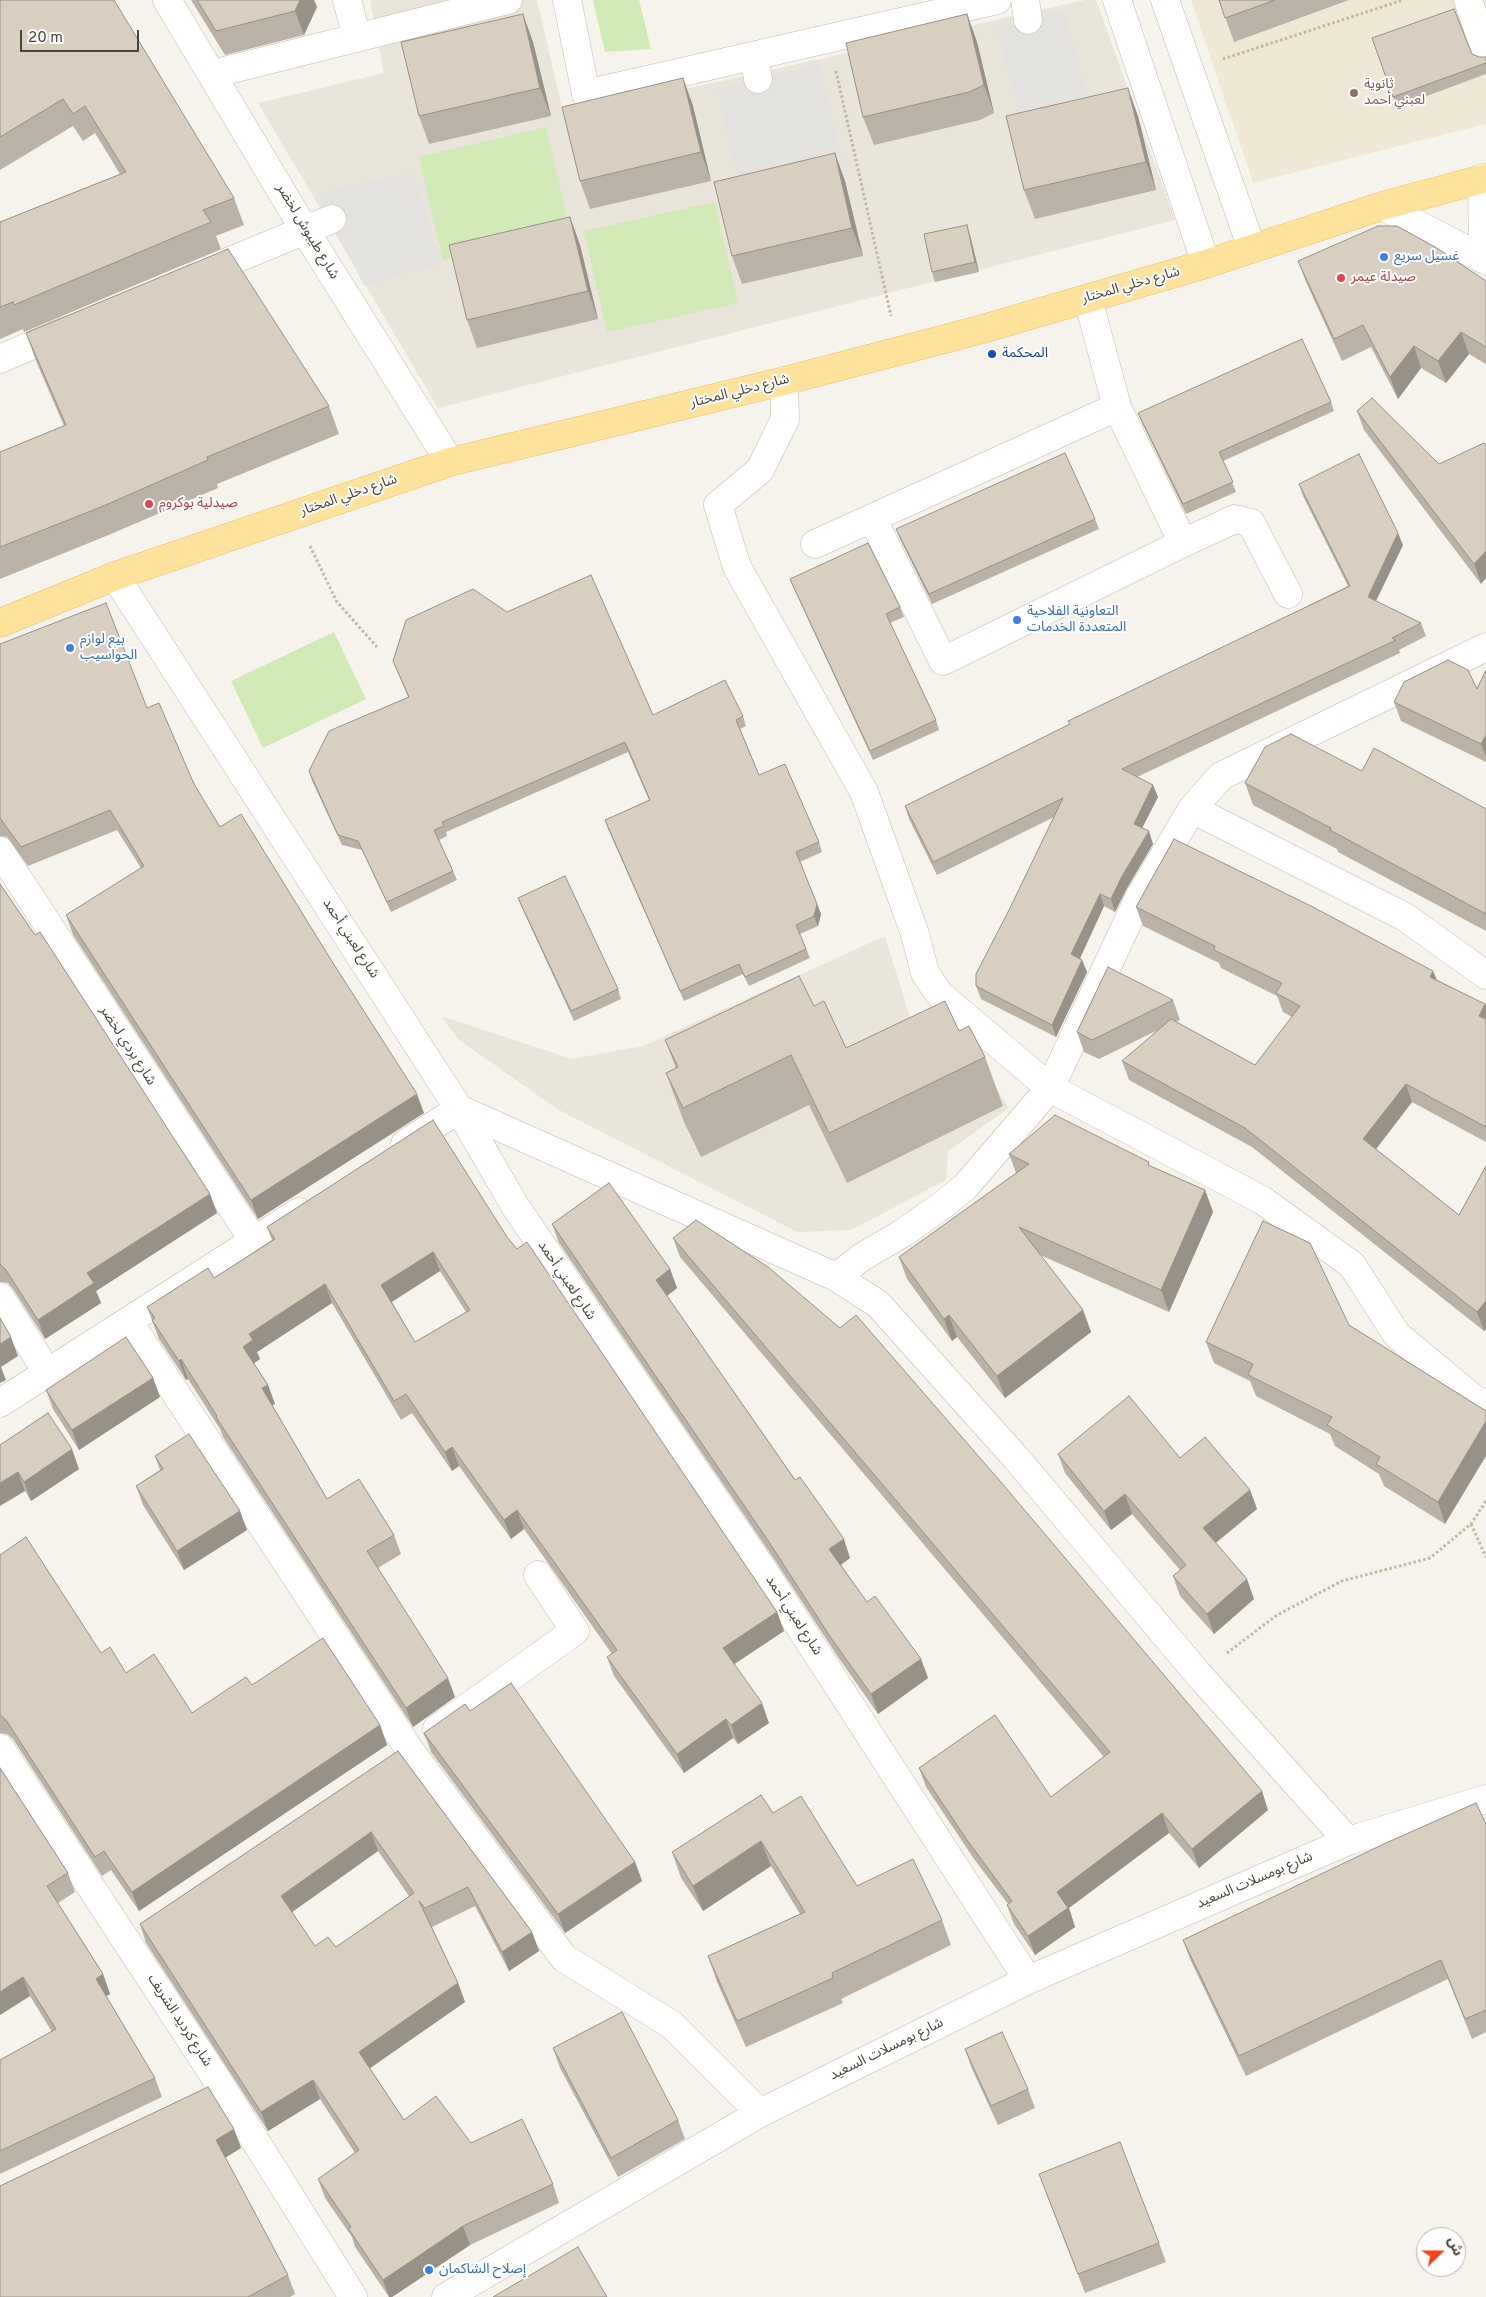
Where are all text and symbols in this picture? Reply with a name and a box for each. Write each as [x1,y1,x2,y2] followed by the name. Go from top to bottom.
[22,20,141,52] scale bar
[28,29,63,48] text: 20 m
[1364,77,1425,110] place label: ثانوية لعبني أحمد
[1348,87,1360,99] marker: ثانوية لعبني أحمد
[272,181,342,283] street label: شارع طيبوش لخضر
[1394,249,1459,265] place label: غسيل سريع
[1378,251,1390,263] marker: غسيل سريع
[1080,264,1182,308] street label: شارع دخلي المختار
[1351,270,1416,286] place label: صيدلة عيمر
[1335,272,1347,284] marker: صيدلة عيمر
[1002,346,1048,362] place label: المحكمة
[986,348,998,360] marker: المحكمة
[689,372,791,412] street label: شارع دخلي المختار
[298,472,400,520] street label: شارع دخلي المختار
[159,496,238,512] place label: صيدلية بوكروم
[143,498,155,510] marker: صيدلية بوكروم
[1027,604,1126,636] place label: التعاونية الفلاحية المتعددة الخدمات
[1011,614,1023,626] marker: التعاونية الفلاحية المتعددة الخدمات
[80,632,137,664] place label: بيع لوازم الحواسيب
[64,642,76,654] marker: بيع لوازم الحواسيب
[318,896,382,982] street label: شارع لعبني أحمد
[95,1003,159,1089] street label: شارع بردي لخضر
[533,1238,599,1324] street label: شارع لعبني أحمد
[761,1573,825,1659] street label: شارع لعبني أحمد
[1194,1849,1316,1913] street label: شارع بومسلات السعيد
[143,1972,215,2070] street label: شارع كرديد الشريف
[827,2015,947,2085] street label: شارع بومسلات السعيد
[1416,2227,1466,2277] north arrow
[1443,2234,1466,2259] text: ش
[439,2262,526,2278] place label: إصلاح الشاكمان
[423,2264,435,2276] marker: إصلاح الشاكمان

